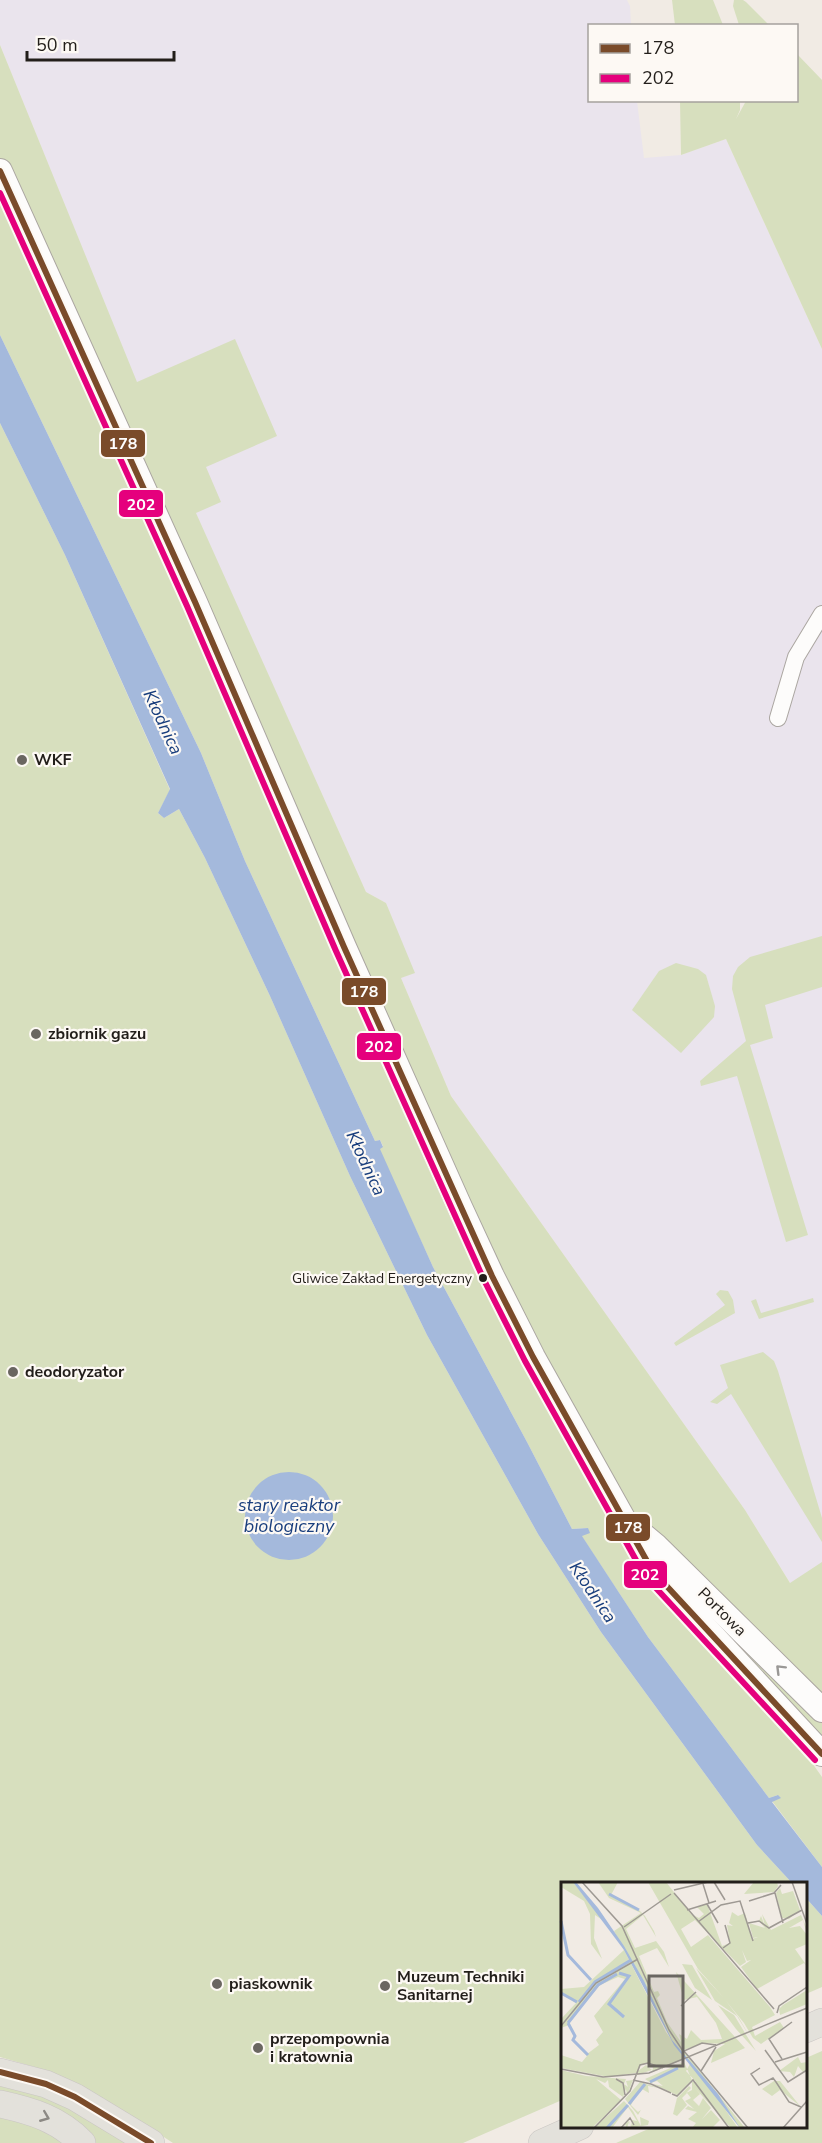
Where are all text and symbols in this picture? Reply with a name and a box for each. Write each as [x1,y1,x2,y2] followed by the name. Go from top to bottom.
[27,24,174,62] scale bar
[588,24,798,102] legend
[36,33,78,57] text: 50 m
[642,36,674,60] text: 178
[642,66,674,90] text: 202
[100,429,146,458] line badge: 178
[109,433,137,455] text: 178
[118,489,164,518] line badge: 202
[127,494,155,516] text: 202
[138,686,188,758] water label: Kłodnica
[34,749,71,771] place label: WKF
[15,753,29,767] marker: WKF
[341,977,387,1006] line badge: 178
[350,981,378,1003] text: 178
[48,1023,146,1045] place label: zbiornik gazu
[29,1027,43,1041] marker: zbiornik gazu
[356,1032,402,1061] line badge: 202
[365,1036,393,1058] text: 202
[341,1127,391,1199] water label: Kłodnica
[292,1269,473,1288] place label: Gliwice Zakład Energetyczny
[477,1272,489,1284] marker: Gliwice Zakład Energetyczny
[25,1361,125,1383] place label: deodoryzator
[6,1365,20,1379] marker: deodoryzator
[238,1493,341,1538] water label: stary reaktor biologiczny
[605,1513,651,1542] line badge: 178
[614,1517,642,1539] text: 178
[564,1557,622,1627] water label: Kłodnica
[623,1560,668,1589] line badge: 202
[631,1564,659,1586] text: 202
[693,1583,751,1641] street label: Portowa
[776,1666,787,1677] one-way arrow
[561,1882,807,2128] inset map
[397,1966,524,2006] place label: Muzeum Techniki Sanitarnej
[229,1973,313,1995] place label: piaskownik
[210,1977,224,1991] marker: piaskownik
[378,1979,392,1993] marker: Muzeum Techniki Sanitarnej
[270,2028,389,2068] place label: przepompownia i kratownia
[251,2041,265,2055] marker: przepompownia i kratownia
[38,2110,49,2122] one-way arrow

